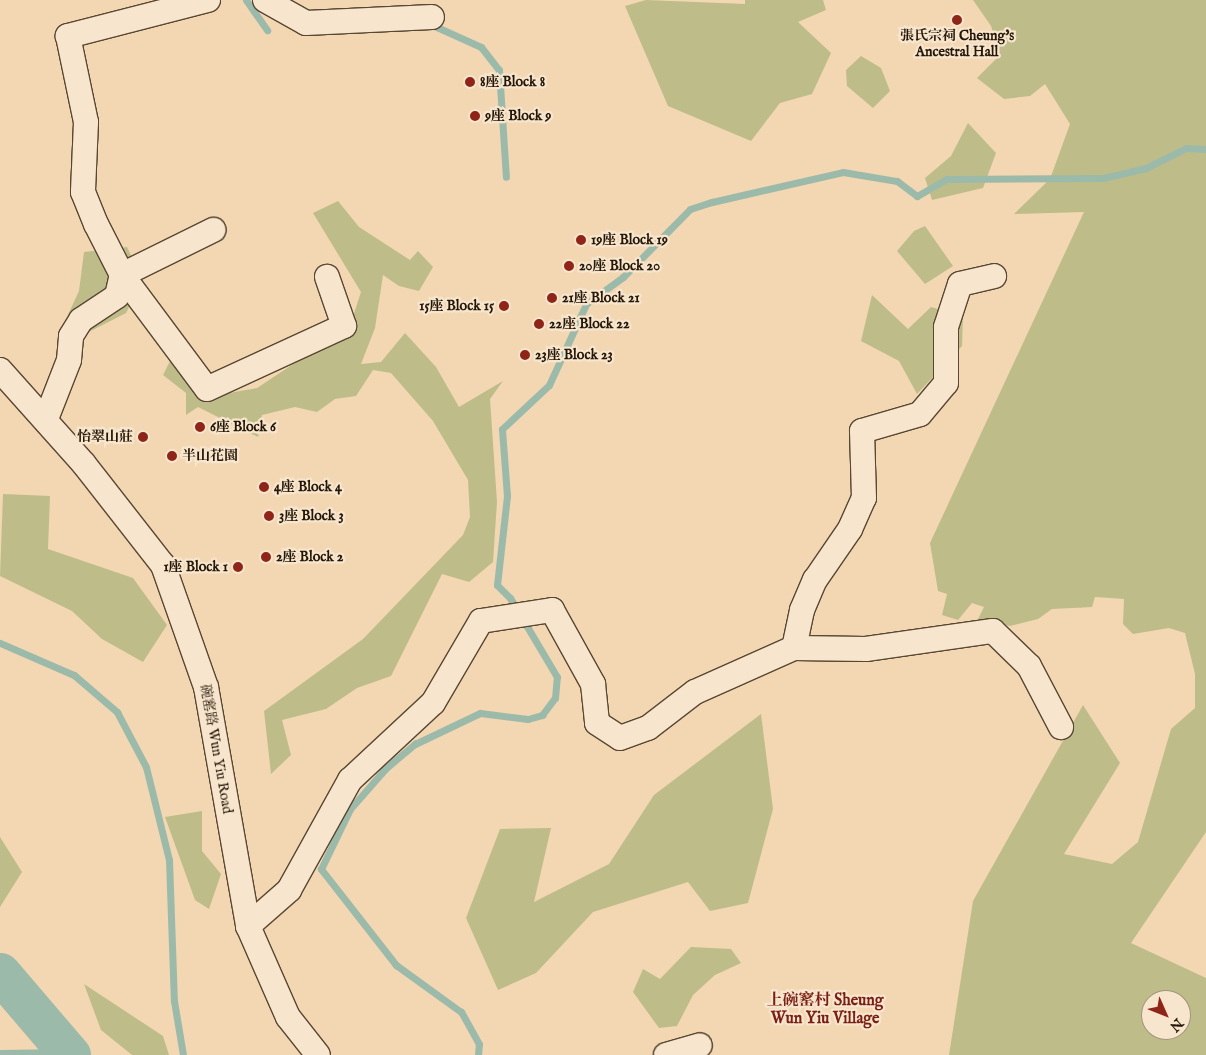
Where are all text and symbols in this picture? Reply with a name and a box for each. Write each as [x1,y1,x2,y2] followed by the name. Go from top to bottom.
[951,14,963,26] marker: 張氏宗祠 Cheung's Ancestral Hall
[900,28,1014,60] place label: 張氏宗祠 Cheung's Ancestral Hall
[480,74,545,90] place label: 8座 Block 8
[464,76,476,88] marker: 8座 Block 8
[485,108,551,124] place label: 9座 Block 9
[469,110,481,122] marker: 9座 Block 9
[591,232,668,248] place label: 19座 Block 19
[575,234,587,246] marker: 19座 Block 19
[579,258,660,274] place label: 20座 Block 20
[563,260,575,272] marker: 20座 Block 20
[562,290,640,306] place label: 21座 Block 21
[546,292,558,304] marker: 21座 Block 21
[419,298,494,314] place label: 15座 Block 15
[498,300,510,312] marker: 15座 Block 15
[549,316,629,332] place label: 22座 Block 22
[533,318,545,330] marker: 22座 Block 22
[535,347,613,363] place label: 23座 Block 23
[519,349,531,361] marker: 23座 Block 23
[210,419,276,435] place label: 6座 Block 6
[194,421,206,433] marker: 6座 Block 6
[77,429,133,445] place label: 怡翠山莊
[137,431,149,443] marker: 怡翠山莊
[182,448,238,464] place label: 半山花園
[166,450,178,462] marker: 半山花園
[274,479,342,495] place label: 4座 Block 4
[258,481,270,493] marker: 4座 Block 4
[279,508,344,524] place label: 3座 Block 3
[263,510,275,522] marker: 3座 Block 3
[276,549,343,565] place label: 2座 Block 2
[260,551,272,563] marker: 2座 Block 2
[163,559,228,575] place label: 1座 Block 1
[232,561,244,573] marker: 1座 Block 1
[196,683,236,815] street label: 碗窰路 Wun Yiu Road
[1141,990,1191,1040] north arrow
[766,991,884,1029] district label: 上碗窰村 Sheung Wun Yiu Village
[1165,1014,1187,1035] text: N

